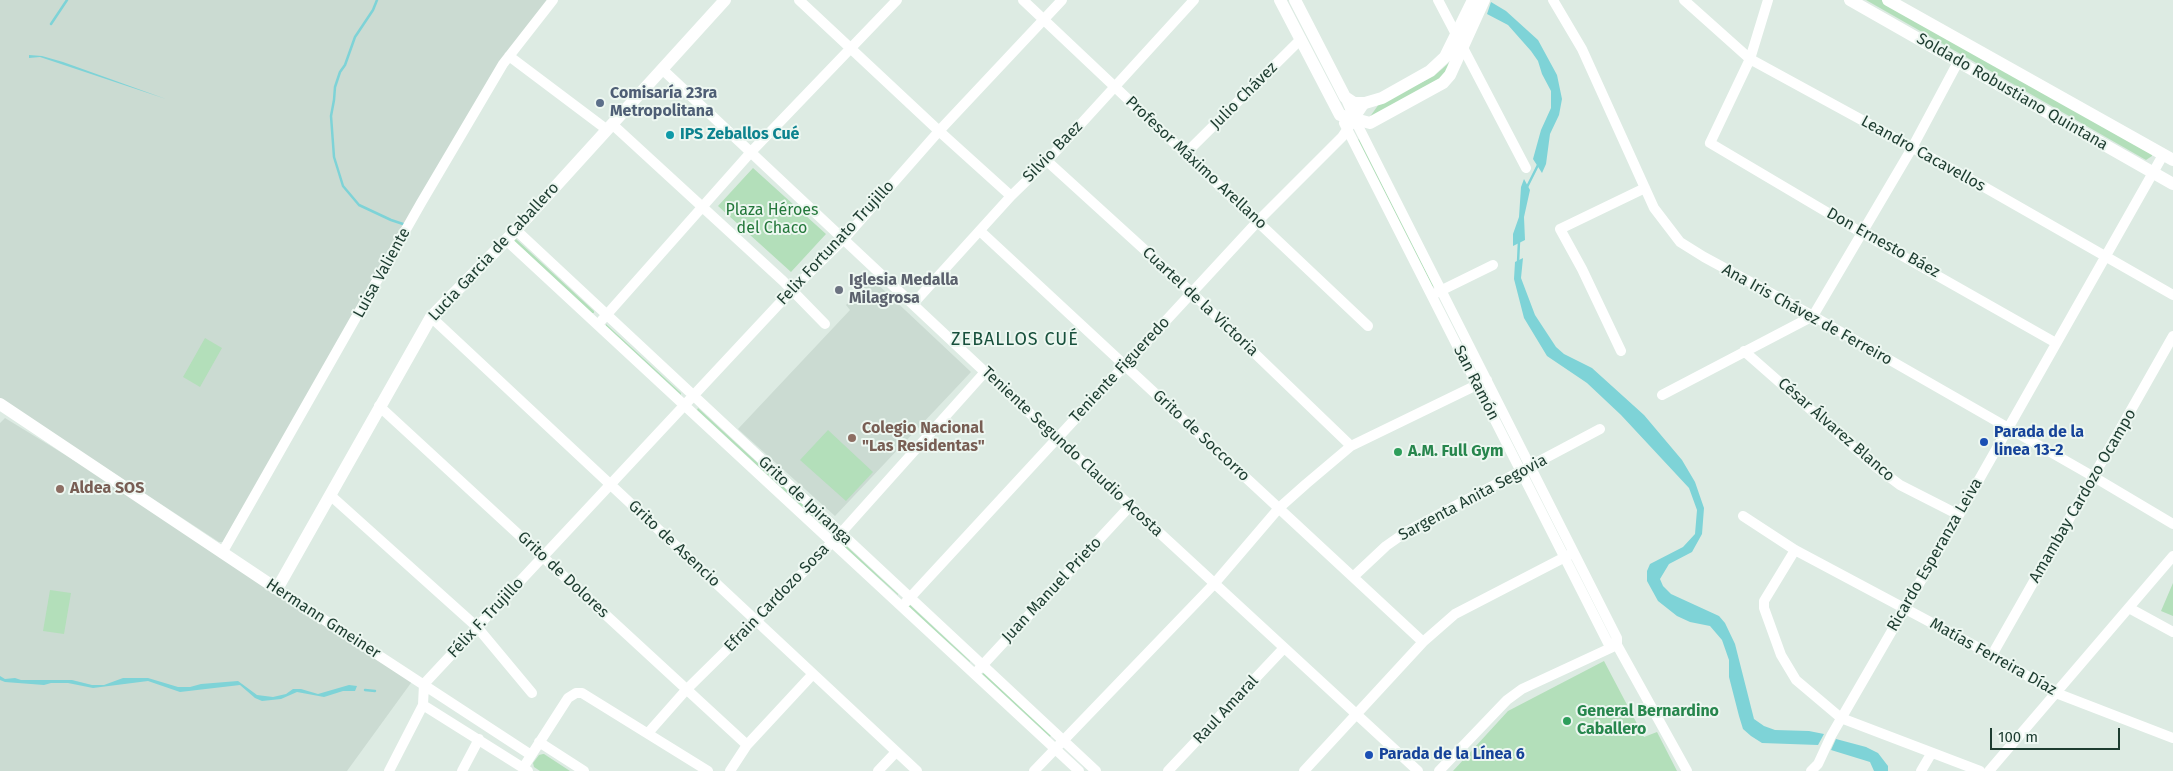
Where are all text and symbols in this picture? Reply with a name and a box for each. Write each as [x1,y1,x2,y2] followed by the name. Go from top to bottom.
[1913,29,2111,155] street label: Soldado Robustiano Quintana
[1206,58,1282,134] street label: Julio Chávez
[610,84,717,122] place label: Comisaría 23ra Metropolitana
[1121,92,1271,234] street label: Profesor Máximo Arellano
[594,97,606,109] marker: Comisaría 23ra Metropolitana
[1857,112,1989,196] street label: Leandro Cacavellos
[1019,117,1087,187] street label: Silvio Baez
[680,125,799,145] place label: IPS Zeballos Cué
[664,129,676,141] marker: IPS Zeballos Cué
[773,177,899,309] street label: Felix Fortunato Trujillo
[425,179,563,325] street label: Lucia Garcia de Caballero
[726,201,818,239] park label: Plaza Héroes del Chaco
[1823,204,1943,282] street label: Don Ernesto Báez
[349,225,415,321] street label: Luisa Valiente
[1138,243,1262,361] street label: Cuartel de la Victoria
[1719,260,1895,370] street label: Ana Iris Chávez de Ferreiro
[849,271,959,309] place label: Iglesia Medalla Milagrosa
[833,284,845,296] marker: Iglesia Medalla Milagrosa
[1066,313,1174,427] street label: Teniente Figueredo
[950,329,1080,351] district label: ZEBALLOS CUÉ
[1449,342,1503,424] street label: San Ramón
[977,363,1167,541] street label: Teniente Segundo Claudio Acosta
[1774,374,1898,486] street label: César Álvarez Blanco
[1148,386,1254,486] street label: Grito de Soccorro
[2025,406,2141,586] street label: Amambay Cardozo Ocampo
[862,419,985,457] place label: Colegio Nacional "Las Residentas"
[1994,423,2084,461] place label: Parada de la linea 13-2
[846,432,858,444] marker: Colegio Nacional "Las Residentas"
[1978,436,1990,448] marker: Parada de la linea 13-2
[1408,442,1503,462] place label: A.M. Full Gym
[1392,446,1404,458] marker: A.M. Full Gym
[1395,451,1551,545] street label: Sargenta Anita Segovia
[754,453,856,549] street label: Grito de Ipiranga
[1883,475,1987,635] street label: Ricardo Esperanza Leiva
[70,479,144,499] place label: Aldea SOS
[54,483,66,495] marker: Aldea SOS
[624,497,724,591] street label: Grito de Asencio
[513,528,613,622] street label: Grito de Dolores
[998,533,1106,647] street label: Juan Manuel Prieto
[721,540,833,656] street label: Efrain Cardozo Sosa
[444,574,528,662] street label: Félix F. Trujillo
[262,575,384,663] street label: Hermann Gmeiner
[1926,614,2060,700] street label: Matías Ferreira Díaz
[1189,672,1263,748] street label: Raul Amaral
[1577,702,1719,740] place label: General Bernardino Caballero
[1561,715,1573,727] marker: General Bernardino Caballero
[1993,718,2123,750] scale bar
[1998,728,2038,746] text: 100 m
[1379,745,1525,765] place label: Parada de la Línea 6
[1363,749,1375,761] marker: Parada de la Línea 6

